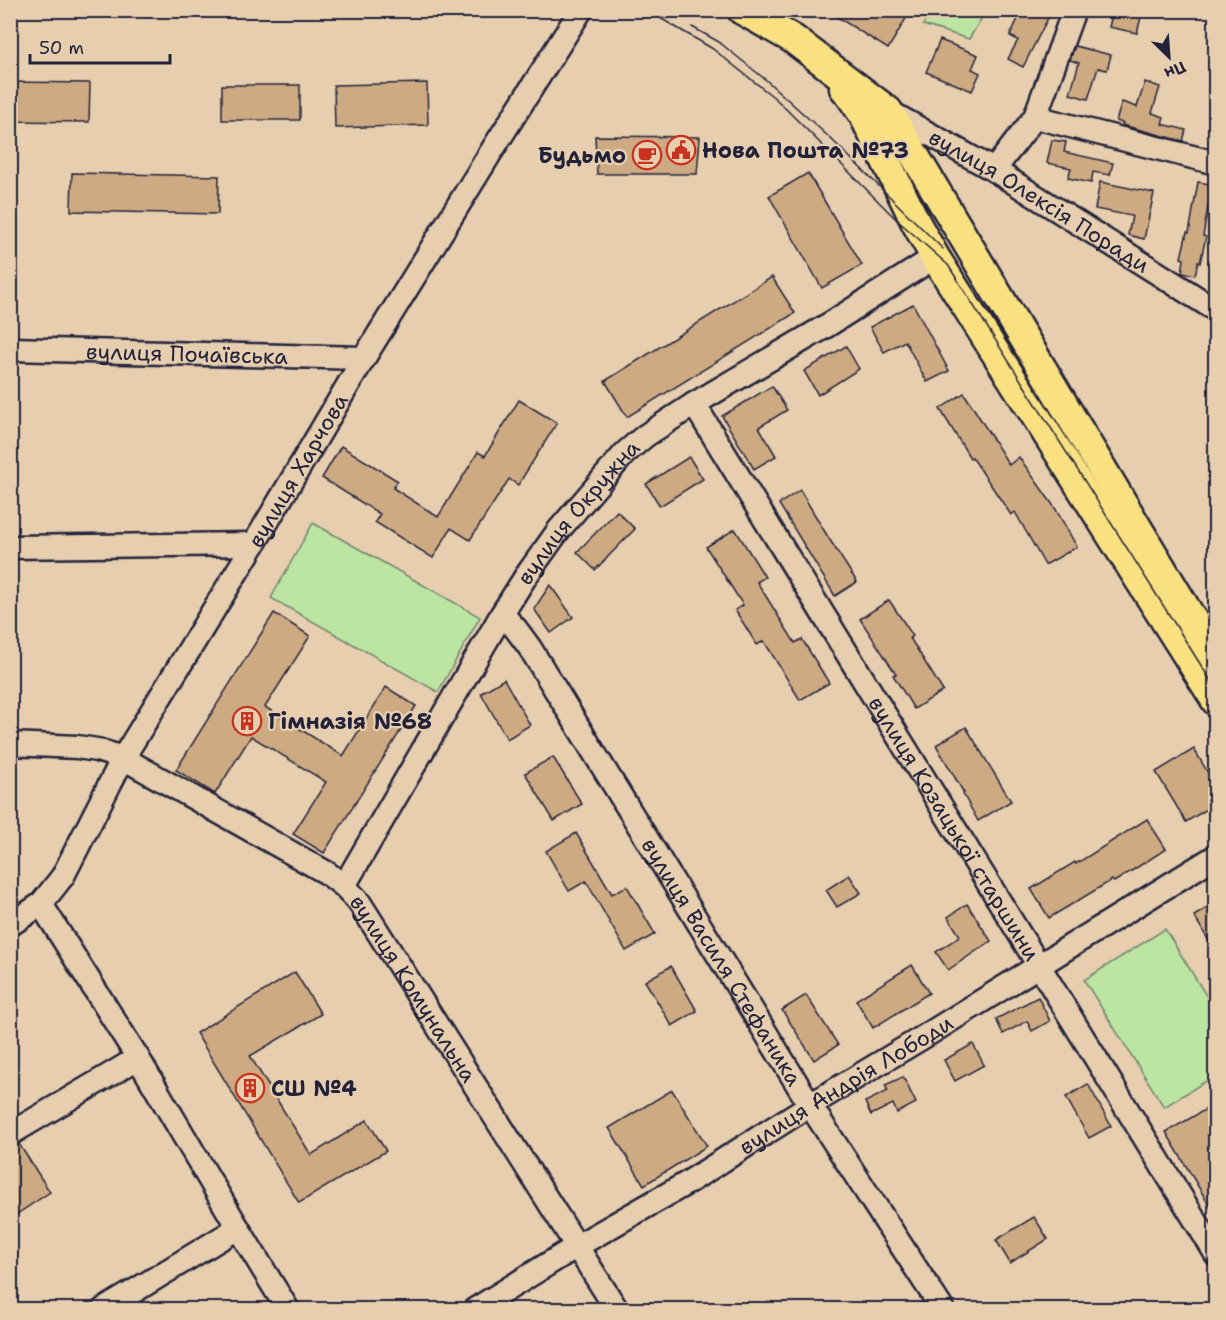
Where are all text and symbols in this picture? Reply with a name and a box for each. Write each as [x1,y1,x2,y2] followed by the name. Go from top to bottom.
[30,27,170,65] scale bar
[1139,27,1199,87] north arrow
[39,36,84,60] text: 50 m
[1161,56,1189,84] text: Пн
[924,122,1155,279] street label: вулиця Олексія Поради
[665,134,697,166] public building icon: Нова Пошта №73
[702,136,909,165] place label: Нова Пошта №73
[631,139,663,171] cafe icon: Будьмо
[538,141,626,170] place label: Будьмо
[86,336,289,371] street label: вулиця Почаївська
[241,388,355,553] street label: вулиця Харчова
[510,432,646,590] street label: вулиця Окружна
[862,691,1047,966] street label: вулиця Козацької старшини
[231,705,263,737] building icon: Гімназія №68
[268,707,432,736] place label: Гімназія №68
[635,832,809,1091] street label: вулиця Василя Стефаника
[344,887,484,1088] street label: вулиця Комунальна
[733,1008,958,1161] street label: вулиця Андрія Лободи
[234,1072,266,1104] building icon: СШ №4
[271,1074,357,1103] place label: СШ №4

